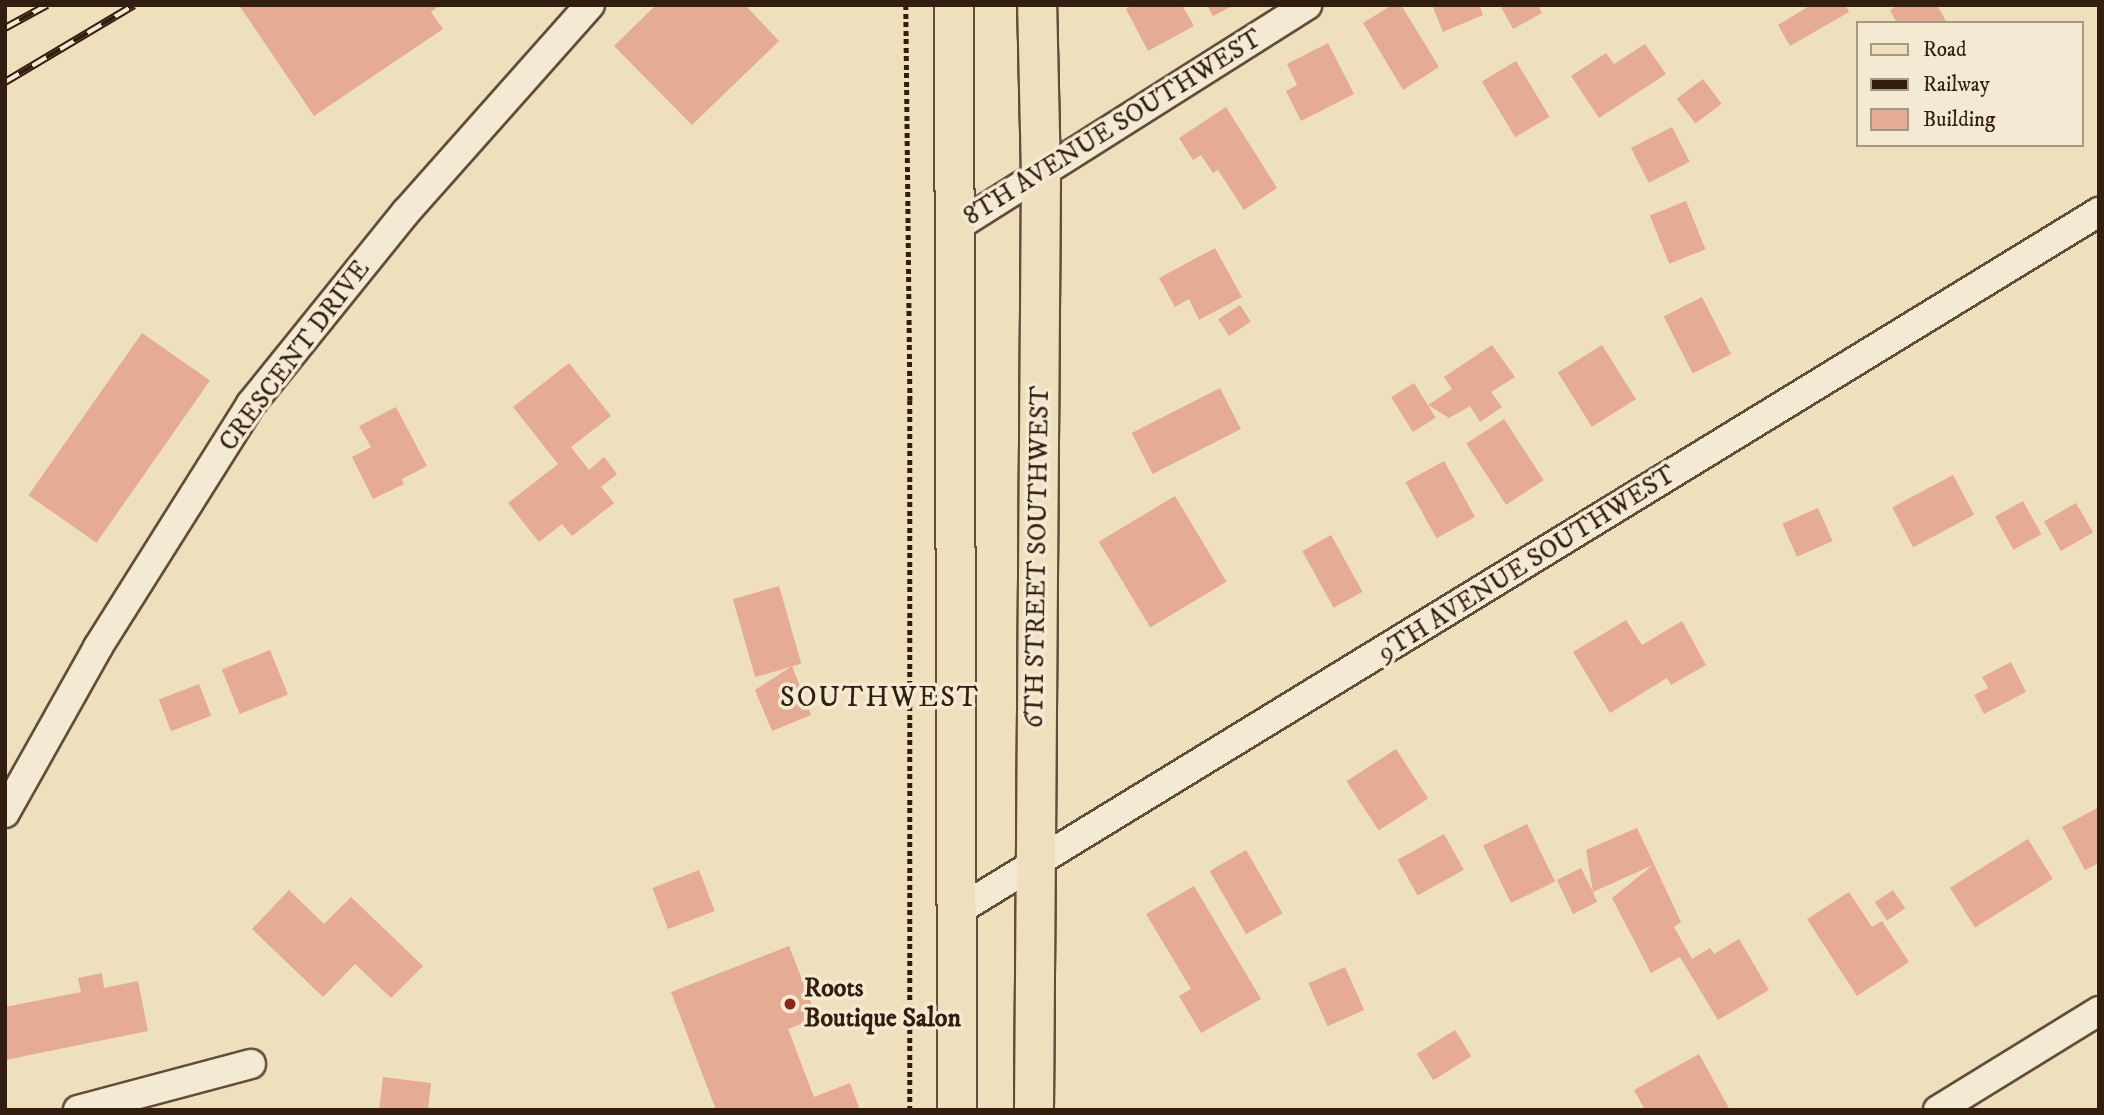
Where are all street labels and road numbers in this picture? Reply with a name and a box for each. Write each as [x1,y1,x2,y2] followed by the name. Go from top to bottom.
[958,23,1268,233] street label: 8TH AVENUE SOUTHWEST
[213,254,377,458] street label: CRESCENT DRIVE
[1019,386,1057,728] street label: 6TH STREET SOUTHWEST
[1372,459,1682,669] street label: 9TH AVENUE SOUTHWEST

